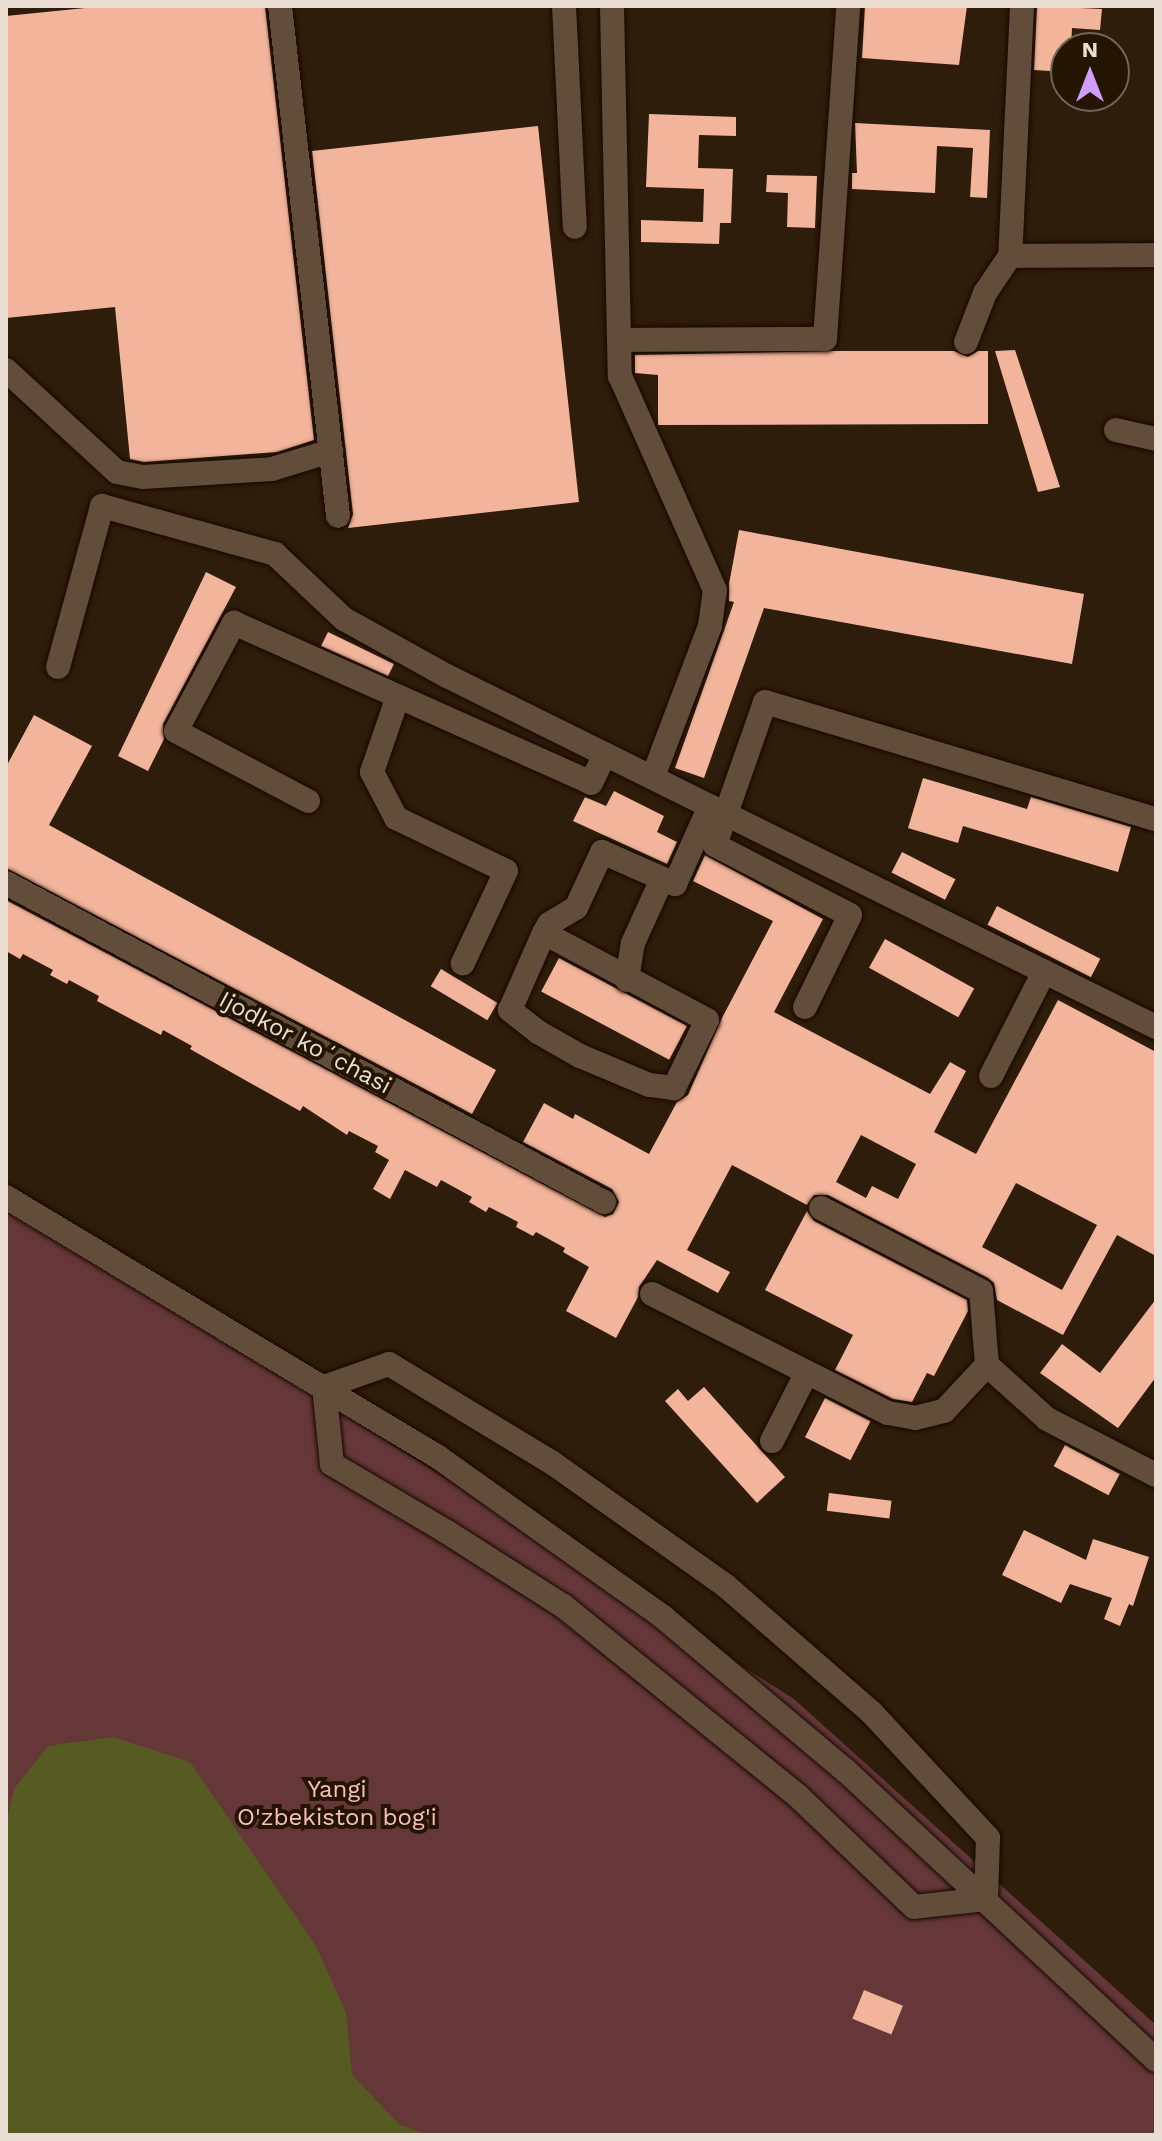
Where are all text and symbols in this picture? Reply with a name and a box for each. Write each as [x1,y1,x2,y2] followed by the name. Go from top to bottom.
[1050,32,1130,112] north arrow
[1082,37,1098,62] text: N
[214,985,396,1101] street label: Ijodkor koʻchasi
[237,1776,437,1832] park label: Yangi O'zbekiston bog'i

